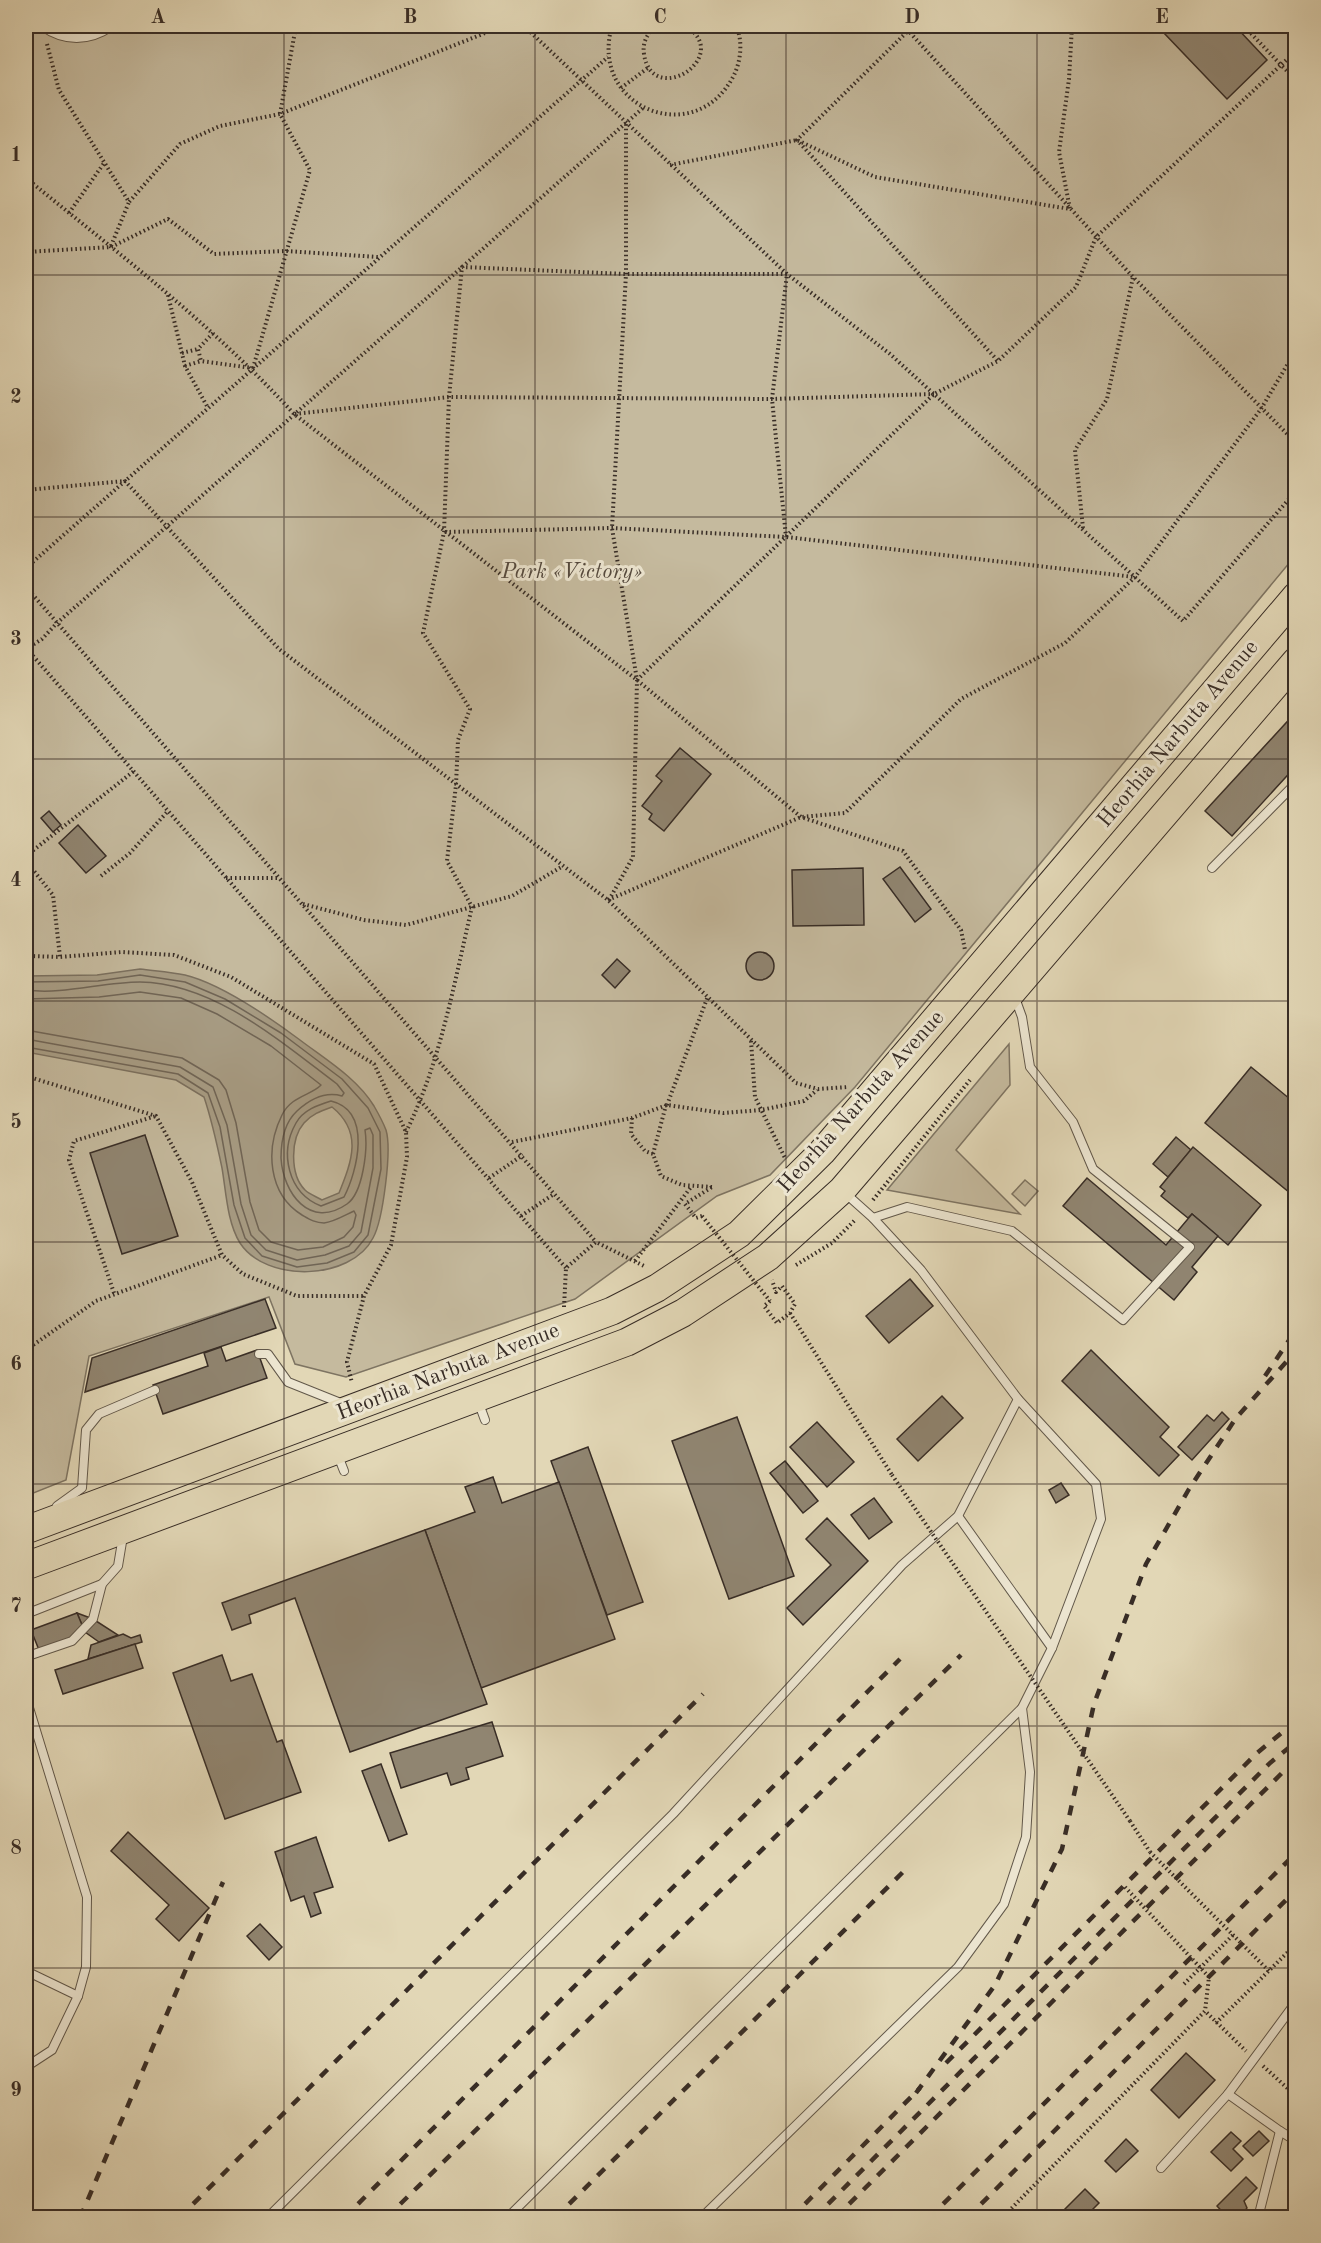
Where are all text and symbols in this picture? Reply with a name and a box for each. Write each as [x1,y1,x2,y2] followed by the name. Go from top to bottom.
[150,8,166,28] text: A
[403,8,417,28] text: B
[653,8,667,28] text: C
[904,8,920,28] text: D
[1155,8,1169,28] text: E
[10,146,22,166] text: 1
[10,388,22,408] text: 2
[500,561,643,583] park label: Park «Victory»
[10,630,22,650] text: 3
[1093,636,1263,832] street label: Heorhia Narbuta Avenue
[10,871,22,891] text: 4
[774,1007,948,1197] street label: Heorhia Narbuta Avenue
[10,1112,22,1133] text: 5
[334,1319,562,1425] street label: Heorhia Narbuta Avenue
[10,1355,22,1375] text: 6
[10,1597,22,1617] text: 7
[10,1839,22,1859] text: 8
[10,2081,22,2101] text: 9

